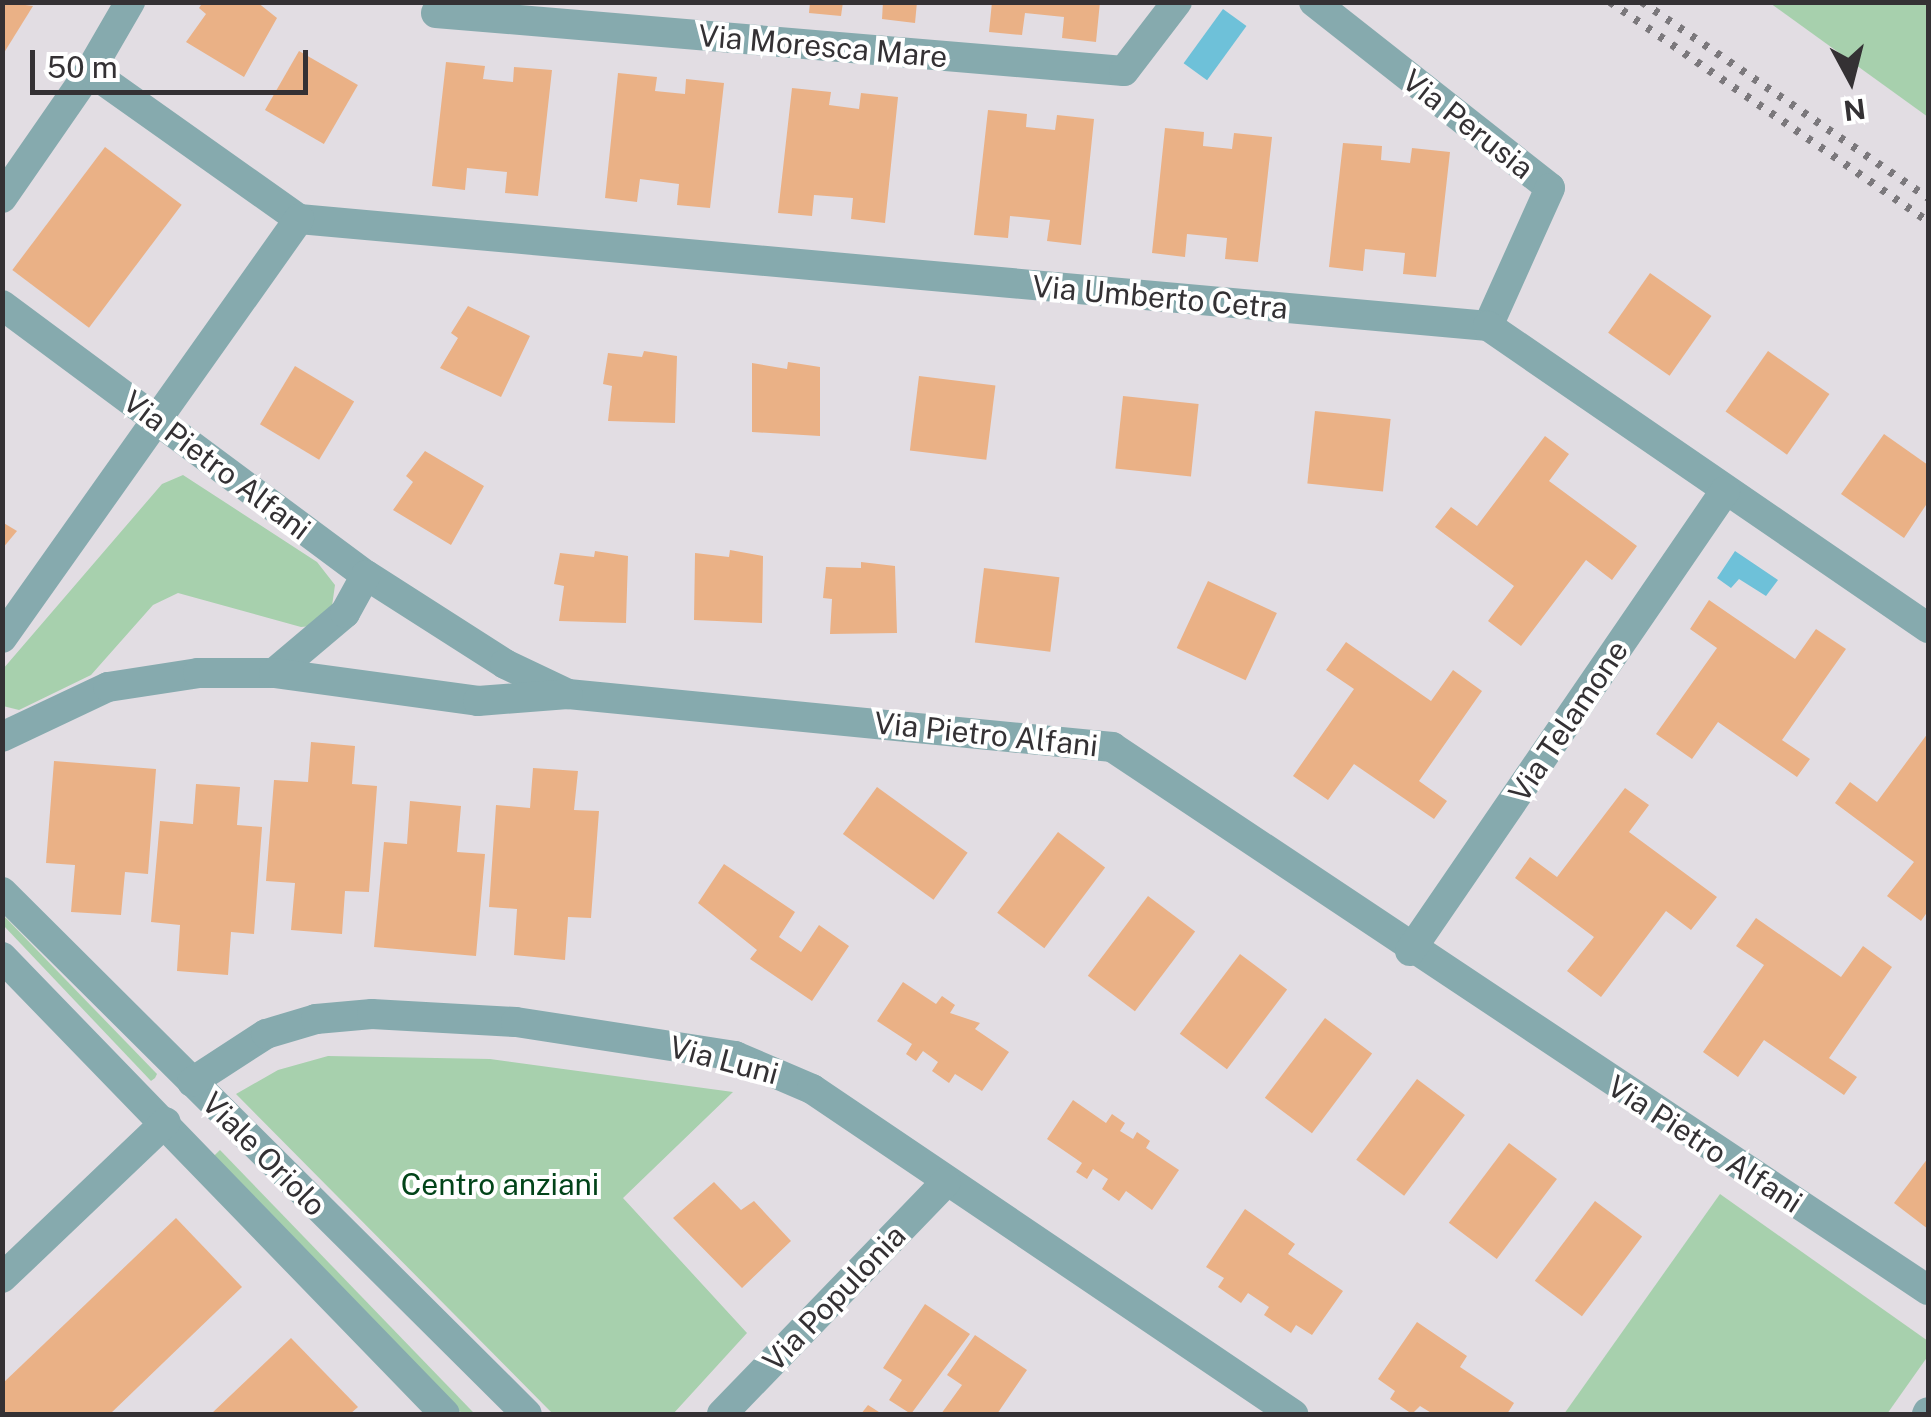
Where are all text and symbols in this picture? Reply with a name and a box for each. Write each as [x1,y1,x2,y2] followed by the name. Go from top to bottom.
[697,17,949,75] street label: Via Moresca Mare
[35,30,312,92] scale bar
[1801,30,1901,130] north arrow
[47,49,118,85] text: 50 m
[1396,62,1540,186] street label: Via Perusia
[1842,93,1868,128] text: N
[1031,268,1289,326] street label: Via Umberto Cetra
[116,383,318,547] street label: Via Pietro Alfani
[1501,633,1635,809] street label: Via Telamone
[872,704,1100,764] street label: Via Pietro Alfani
[666,1028,782,1092] street label: Via Luni
[1601,1068,1809,1220] street label: Via Pietro Alfani
[195,1085,333,1223] street label: Viale Oriolo
[401,1166,599,1202] park label: Centro anziani
[755,1217,913,1379] street label: Via Populonia

